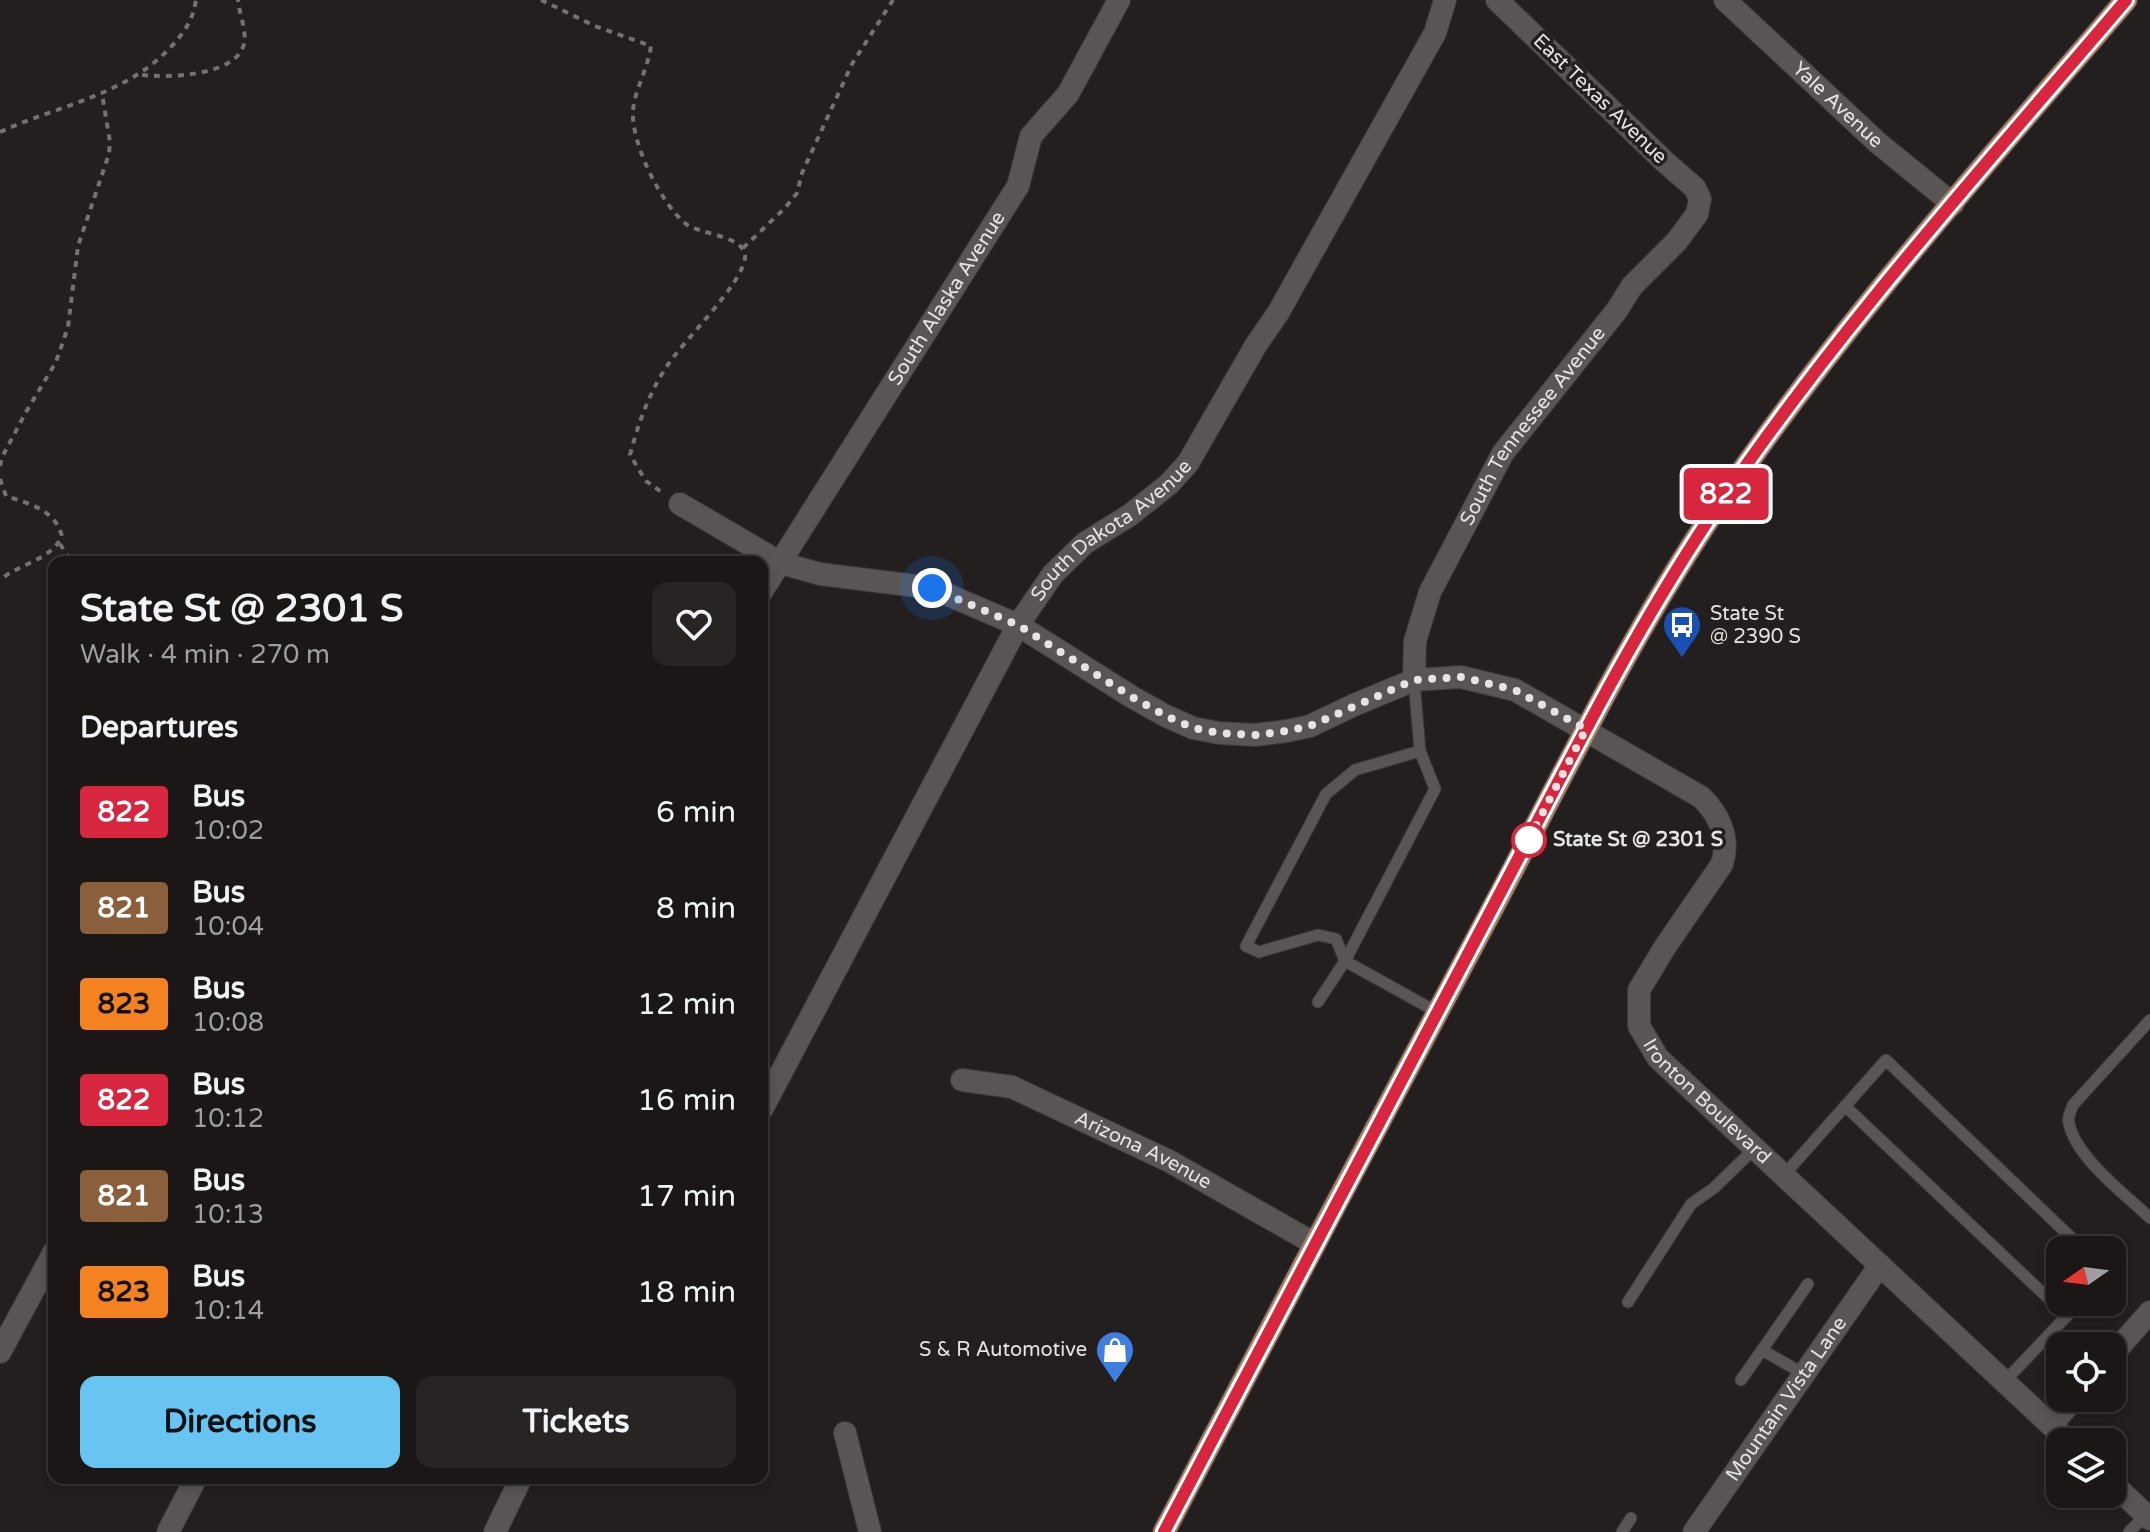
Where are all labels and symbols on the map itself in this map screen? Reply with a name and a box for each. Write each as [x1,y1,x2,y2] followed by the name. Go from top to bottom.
[1528,29,1672,169] street label: East Texas Avenue
[1787,57,1888,153] street label: Yale Avenue
[883,207,1011,390] street label: South Alaska Avenue
[1455,322,1611,530] street label: South Tennessee Avenue
[1026,455,1197,606] street label: South Dakota Avenue
[1680,468,1772,520] line badge: 822
[912,568,952,608] your location
[1710,602,1801,649] place label: State St @ 2390 S
[1661,604,1703,659] bus stop icon: State St @ 2390 S
[1512,823,1546,857] marker: State St @ 2301 S
[1553,828,1723,852] place label: State St @ 2301 S
[1637,1035,1776,1169] street label: Ironton Boulevard
[1071,1106,1216,1195] street label: Arizona Avenue
[2046,1236,2126,1316] north arrow
[1721,1312,1852,1486] street label: Mountain Vista Lane
[1094,1329,1136,1384] shop icon: S & R Automotive
[919,1338,1087,1362] place label: S & R Automotive

